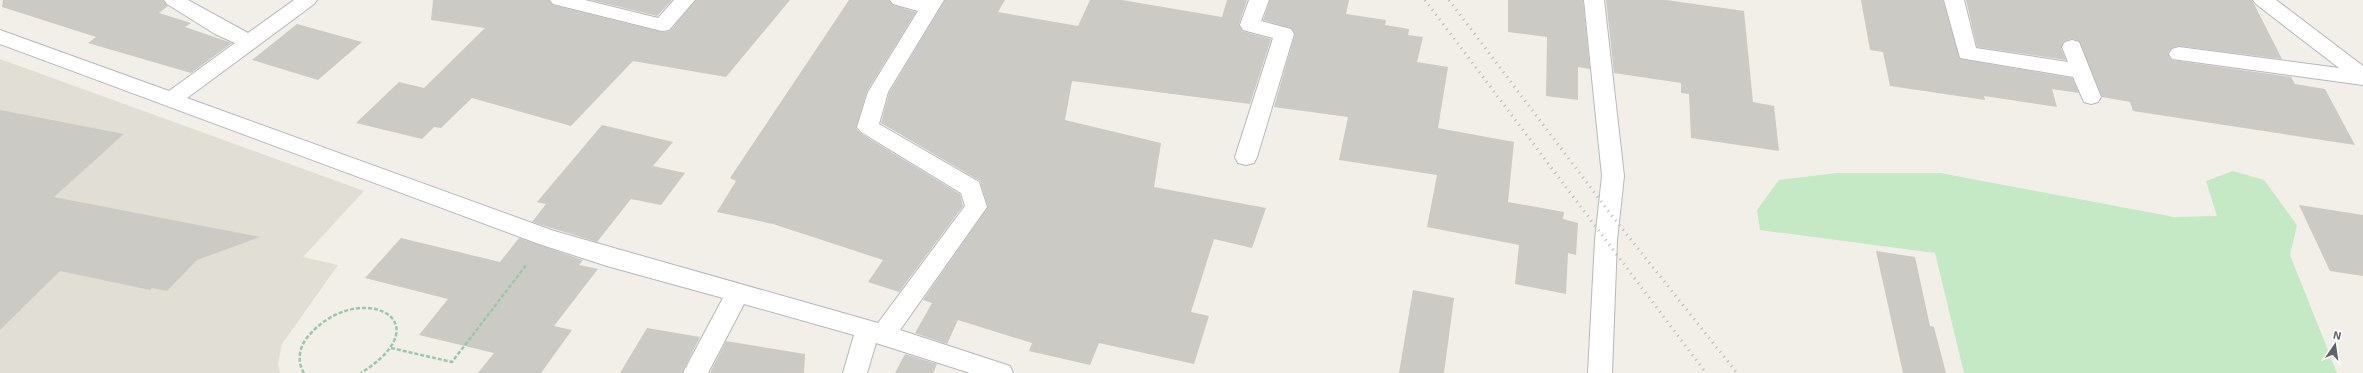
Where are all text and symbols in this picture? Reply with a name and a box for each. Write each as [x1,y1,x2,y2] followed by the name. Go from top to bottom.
[2315,325,2355,365] north arrow
[2332,328,2343,342] text: N

